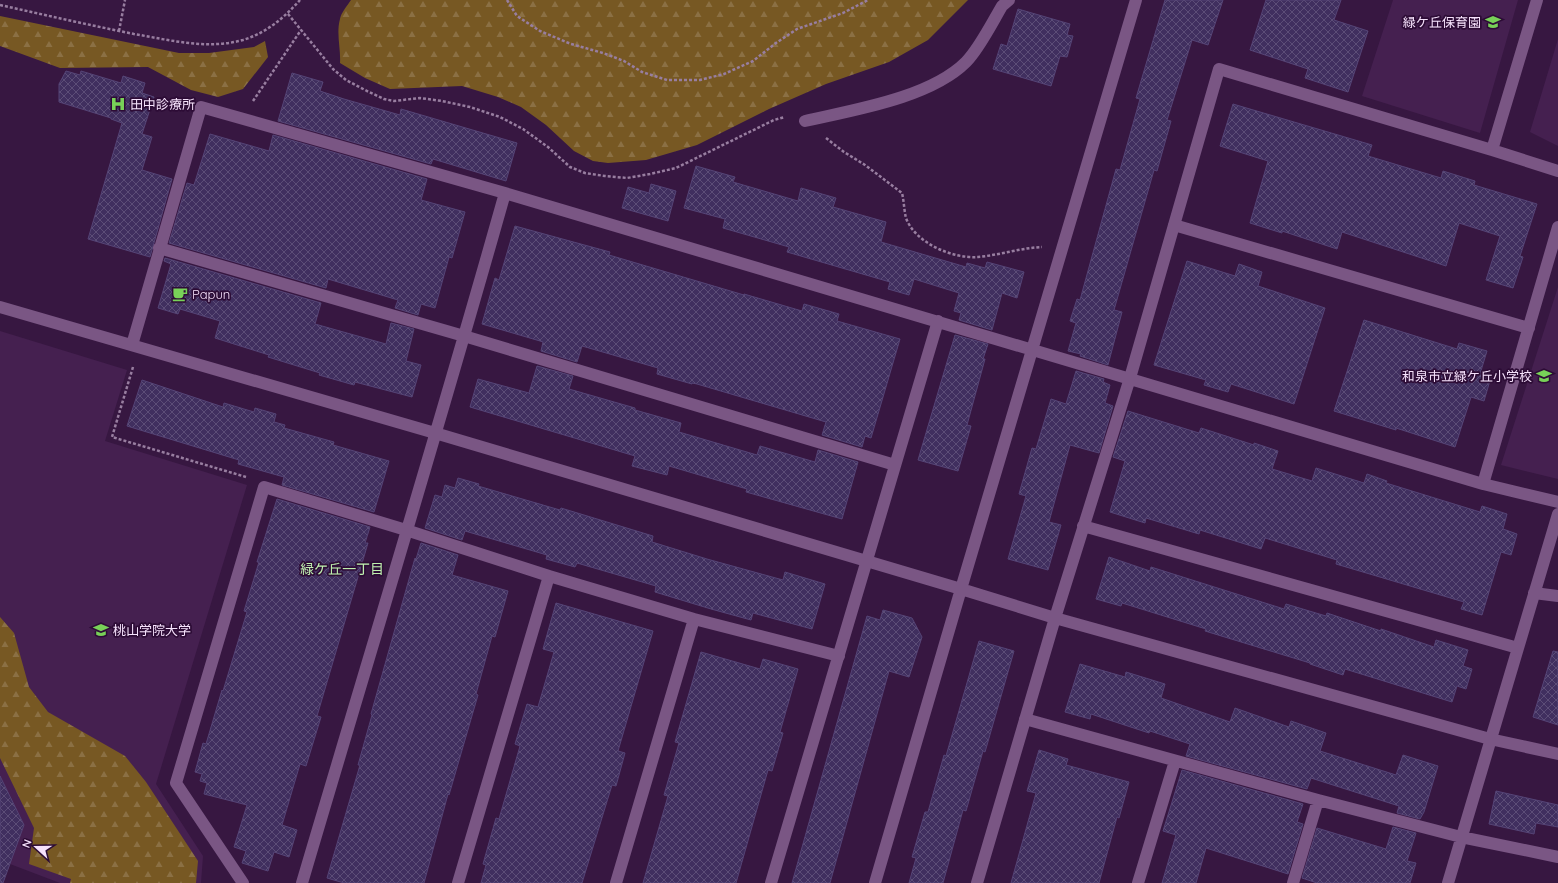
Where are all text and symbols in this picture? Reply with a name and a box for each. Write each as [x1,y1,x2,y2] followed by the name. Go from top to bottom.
[1484,13,1502,31] school or university icon: 緑ケ丘保育園
[1403,14,1481,30] place label: 緑ケ丘保育園
[109,95,127,113] hospital icon: 田中診療所
[130,96,195,112] place label: 田中診療所
[171,285,189,303] cafe icon: Papun
[192,286,230,302] place label: Papun
[1535,367,1553,385] school or university icon: 和泉市立緑ケ丘小学校
[1402,368,1532,384] place label: 和泉市立緑ケ丘小学校
[300,560,384,578] district label: 緑ケ丘一丁目
[92,621,110,639] school or university icon: 桃山学院大学
[113,622,191,638] place label: 桃山学院大学
[16,827,56,867] north arrow
[19,837,35,850] text: N

